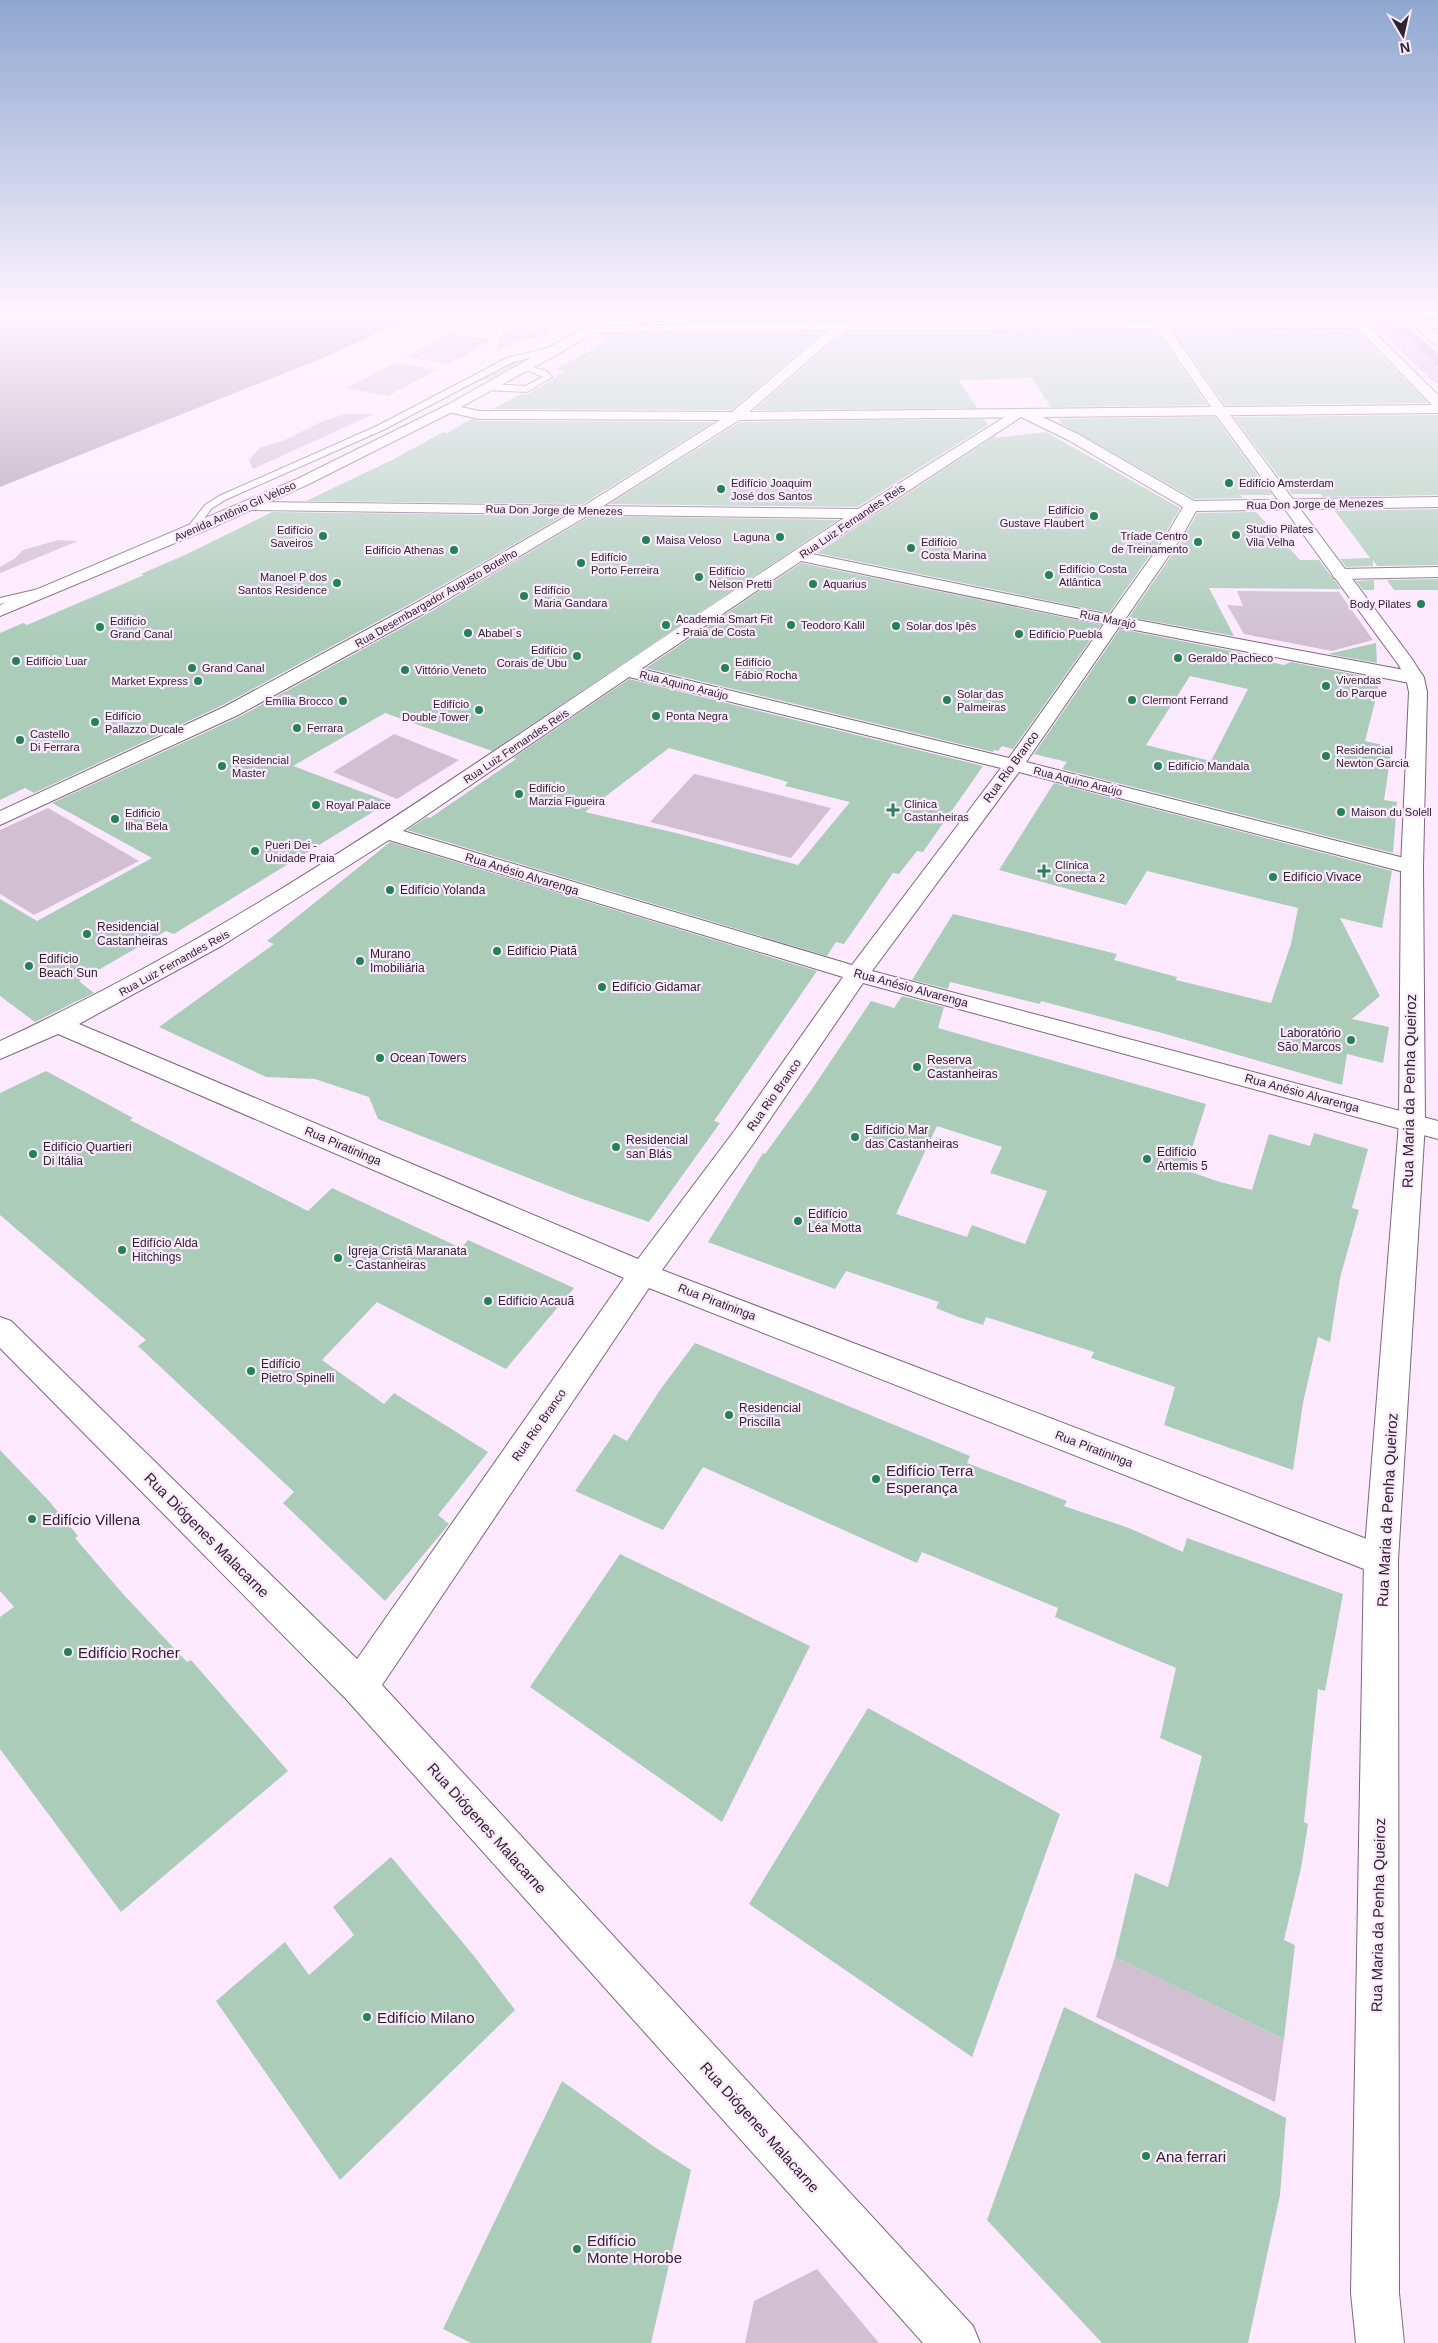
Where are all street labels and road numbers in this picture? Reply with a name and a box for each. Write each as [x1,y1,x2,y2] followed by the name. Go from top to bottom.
[172,479,298,543] street label: Avenida Antônio Gil Veloso
[797,481,907,561] street label: Rua Luiz Fernandes Reis
[1246,497,1384,511] street label: Rua Don Jorge de Menezes
[485,503,623,517] street label: Rua Don Jorge de Menezes
[353,546,519,650] street label: Rua Desembargador Augusto Botelho
[1079,608,1137,630] street label: Rua Marajó
[638,668,730,702] street label: Rua Aquino Araújo
[461,706,571,786] street label: Rua Luiz Fernandes Reis
[980,728,1042,805] street label: Rua Rio Branco
[1032,764,1124,798] street label: Rua Aquino Araújo
[463,850,581,898] street label: Rua Anésio Alvarenga
[117,927,232,998] street label: Rua Luiz Fernandes Reis
[852,966,970,1010] street label: Rua Anésio Alvarenga
[1399,994,1419,1188] street label: Rua Maria da Penha Queiroz
[744,1056,804,1134] street label: Rua Rio Branco
[1243,1071,1361,1115] street label: Rua Anésio Alvarenga
[302,1124,384,1169] street label: Rua Piratininga
[676,1281,758,1323] street label: Rua Piratininga
[509,1386,569,1464] street label: Rua Rio Branco
[1373,1413,1401,1607] street label: Rua Maria da Penha Queiroz
[1053,1428,1135,1470] street label: Rua Piratininga
[141,1469,273,1601] street label: Rua Diógenes Malacarne
[424,1759,550,1897] street label: Rua Diógenes Malacarne
[1368,1818,1388,2012] street label: Rua Maria da Penha Queiroz
[697,2058,823,2196] street label: Rua Diógenes Malacarne

